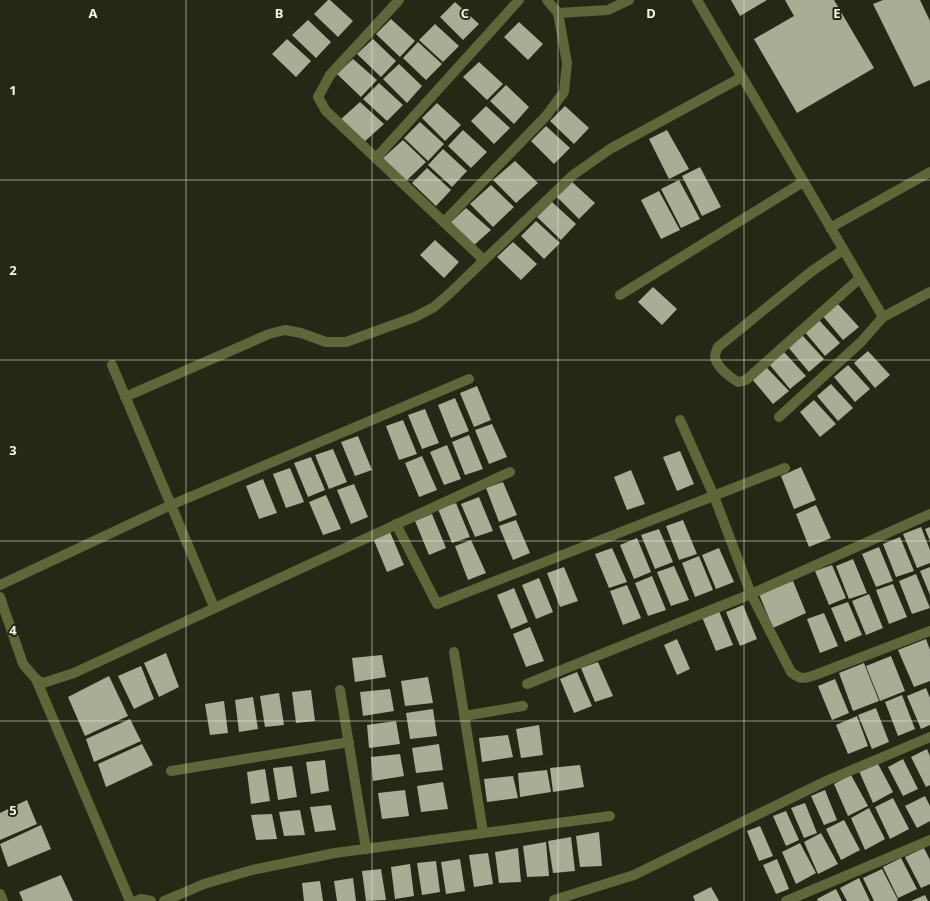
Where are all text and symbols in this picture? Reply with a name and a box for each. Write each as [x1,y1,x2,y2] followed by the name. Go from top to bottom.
[89,4,98,22] text: A
[275,4,283,22] text: B
[461,4,469,22] text: C
[646,4,656,22] text: D
[833,4,841,22] text: E
[9,81,17,99] text: 1
[9,261,17,279] text: 2
[9,441,17,459] text: 3
[9,621,17,639] text: 4
[9,801,17,819] text: 5

